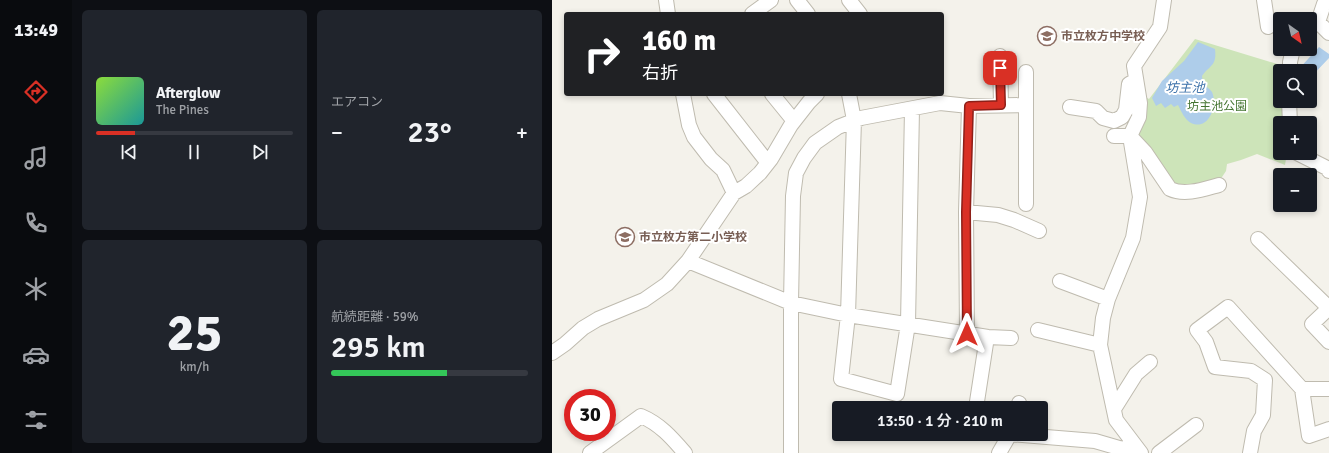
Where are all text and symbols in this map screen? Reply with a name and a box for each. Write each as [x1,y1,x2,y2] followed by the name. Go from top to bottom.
[1273,12,1317,56] north arrow
[1273,12,1317,212] map controls
[14,19,58,41] text: 13:49
[642,24,716,58] text: 160 m
[1036,25,1058,47] school or university icon: 市立枚方中学校
[576,28,628,80] icon: right
[1061,29,1145,44] place label: 市立枚方中学校
[983,51,1017,85] pin
[989,57,1011,79] icon: arrive
[642,62,678,84] text: 右折
[1273,64,1317,108] button: search
[22,78,50,106] icon: directions
[1165,80,1206,96] water label: 坊主池
[156,84,220,102] text: Afterglow
[331,94,383,110] text: エアコン
[1187,99,1247,114] park label: 坊主池公園
[156,102,209,118] text: The Pines
[408,114,451,151] text: 23°
[1273,116,1317,160] button: +
[331,119,343,146] text: −
[516,119,528,146] text: +
[118,141,140,163] icon: previous
[183,141,205,163] icon: pause
[249,141,271,163] icon: next
[22,144,50,172] icon: music
[1273,168,1317,212] button: −
[22,209,50,237] icon: phone
[614,226,636,248] school or university icon: 市立枚方第二小学校
[639,230,747,245] place label: 市立枚方第二小学校
[22,275,50,303] icon: climate
[166,301,223,365] text: 25
[331,309,419,325] text: 航続距離 · 59%
[946,313,988,355] position arrow
[331,329,426,366] text: 295 km
[22,341,50,369] icon: car
[180,359,209,375] text: km/h
[564,389,616,441] speed limit sign: 30
[22,406,50,434] icon: filters
[877,412,1003,430] text: 13:50 · 1 分 · 210 m

